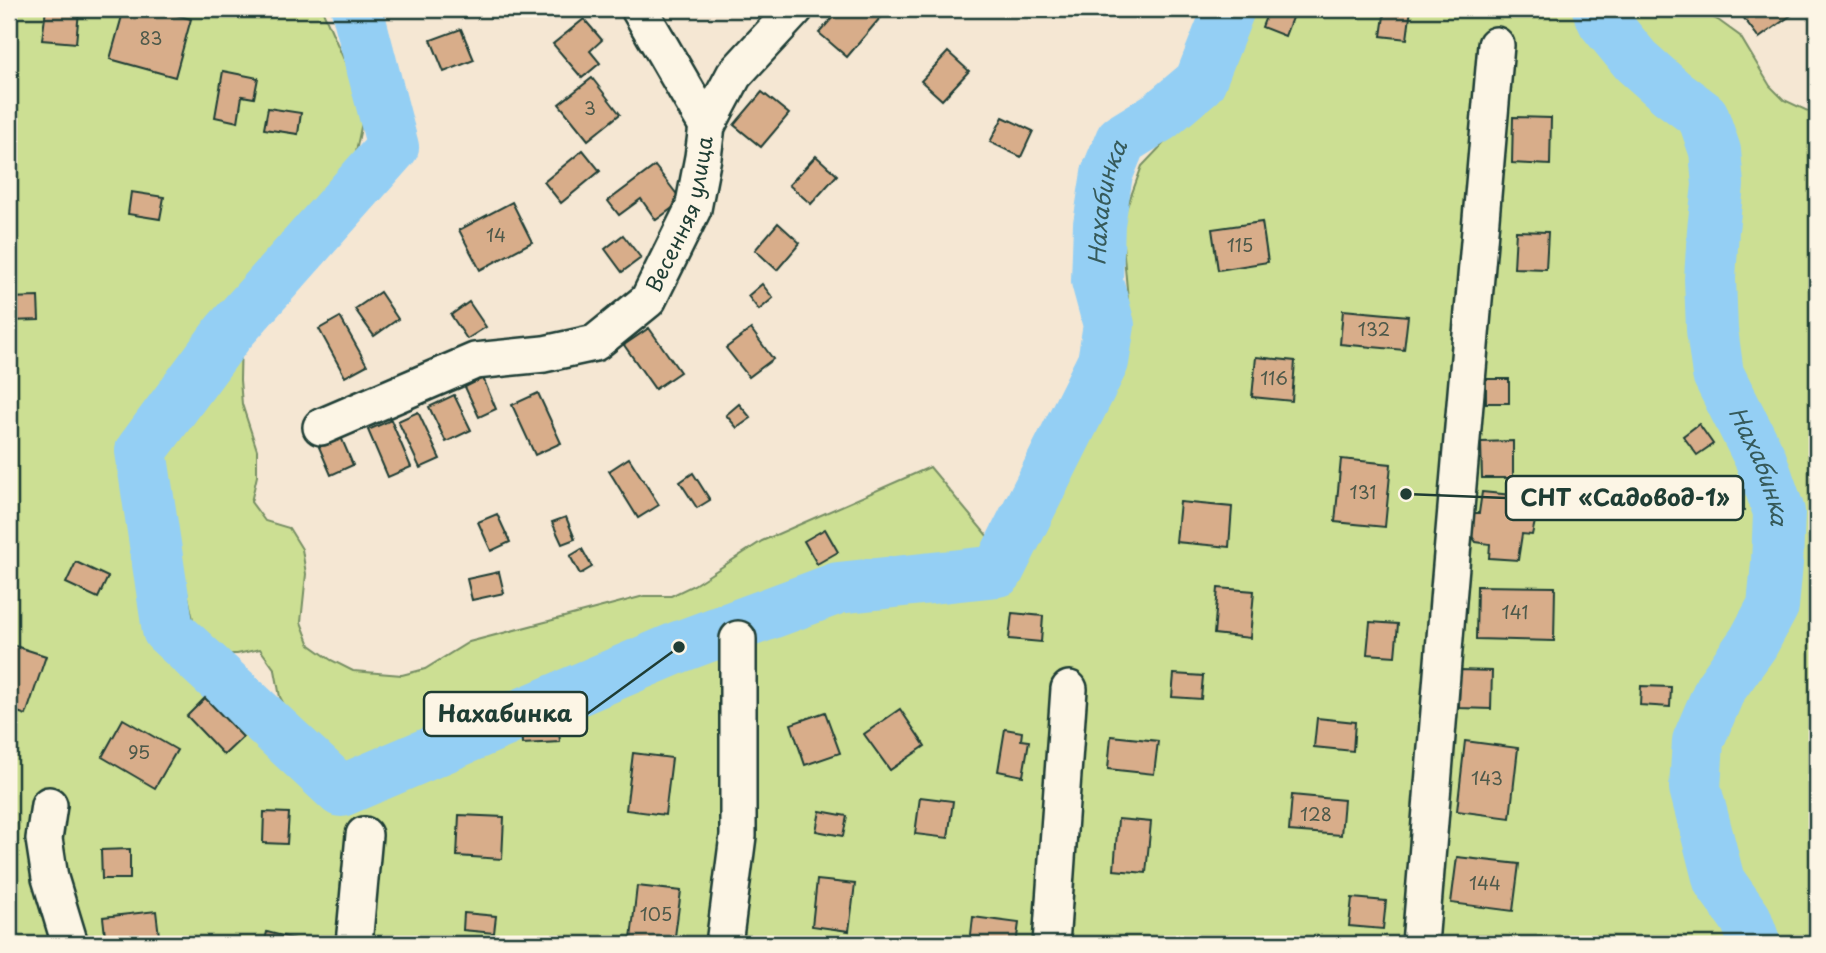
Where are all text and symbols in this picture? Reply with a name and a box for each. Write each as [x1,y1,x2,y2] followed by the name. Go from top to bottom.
[140,24,162,51] house number: 83
[584,94,596,121] house number: 3
[636,133,720,297] street label: Весенняя улица
[1079,134,1135,266] water label: Нахабинка
[486,221,506,248] house number: 14
[1227,231,1253,258] house number: 115
[1358,315,1390,342] house number: 132
[1260,364,1288,391] house number: 116
[1721,400,1798,527] water label: Нахабинка
[1506,476,1743,520] callout: СНТ «Садовод-1»
[1350,478,1376,505] house number: 131
[1520,479,1730,514] text: СНТ «Садовод-1»
[1502,598,1528,625] house number: 141
[424,692,587,736] callout: Нахабинка
[438,695,573,730] text: Нахабинка
[128,738,150,765] house number: 95
[1471,764,1503,791] house number: 143
[1300,800,1332,827] house number: 128
[1469,869,1501,896] house number: 144
[640,900,672,927] house number: 105

